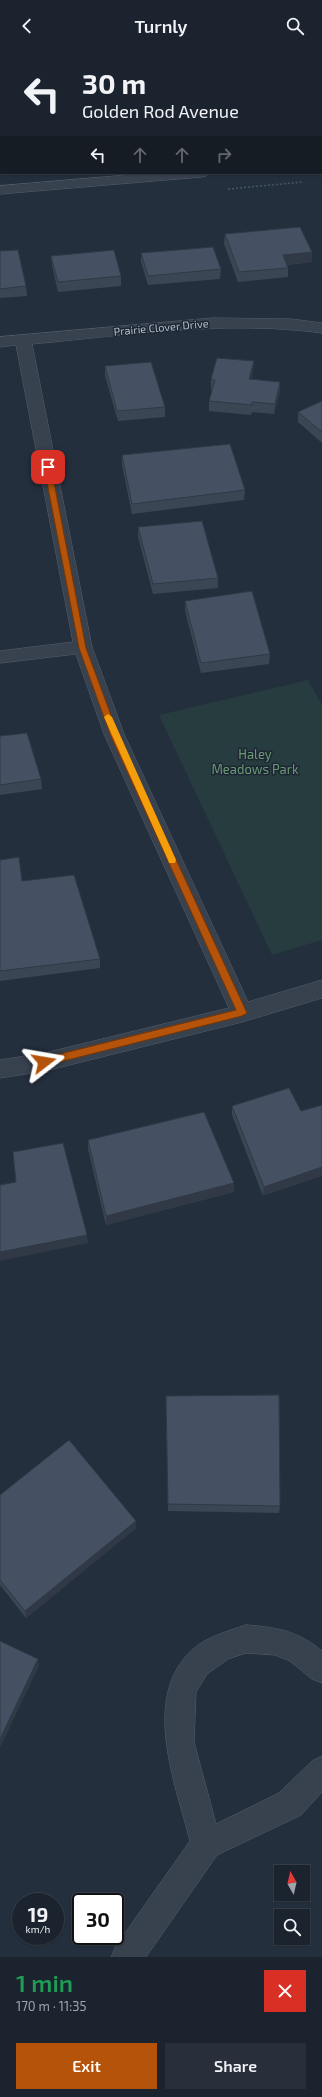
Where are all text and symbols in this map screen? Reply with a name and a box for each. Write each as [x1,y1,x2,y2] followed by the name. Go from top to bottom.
[16,15,38,37] icon: back
[135,15,187,37] text: Turnly
[284,15,306,37] icon: search
[82,66,146,100] text: 30 m
[16,68,68,120] icon: left
[82,100,239,122] text: Golden Rod Avenue
[87,144,109,166] icon: left
[129,144,151,166] icon: ahead
[171,144,193,166] icon: ahead
[213,144,235,166] icon: right
[113,316,209,338] street label: Prairie Clover Drive
[31,450,65,484] pin
[37,456,59,478] icon: arrive
[211,746,299,777] park label: Haley Meadows Park
[23,1041,65,1083] position arrow
[274,1865,310,1901] north arrow
[274,1865,310,1945] map controls
[72,1893,124,1945] speed limit sign: 30
[28,1902,48,1926] text: 19
[274,1909,310,1945] button: search
[26,1923,50,1935] text: km/h
[16,1968,73,1997] text: 1 min
[264,1970,306,2012] button: close
[16,1998,86,2014] text: 170 m · 11:35
[16,2043,157,2089] button: Exit
[165,2043,306,2089] button: Share

